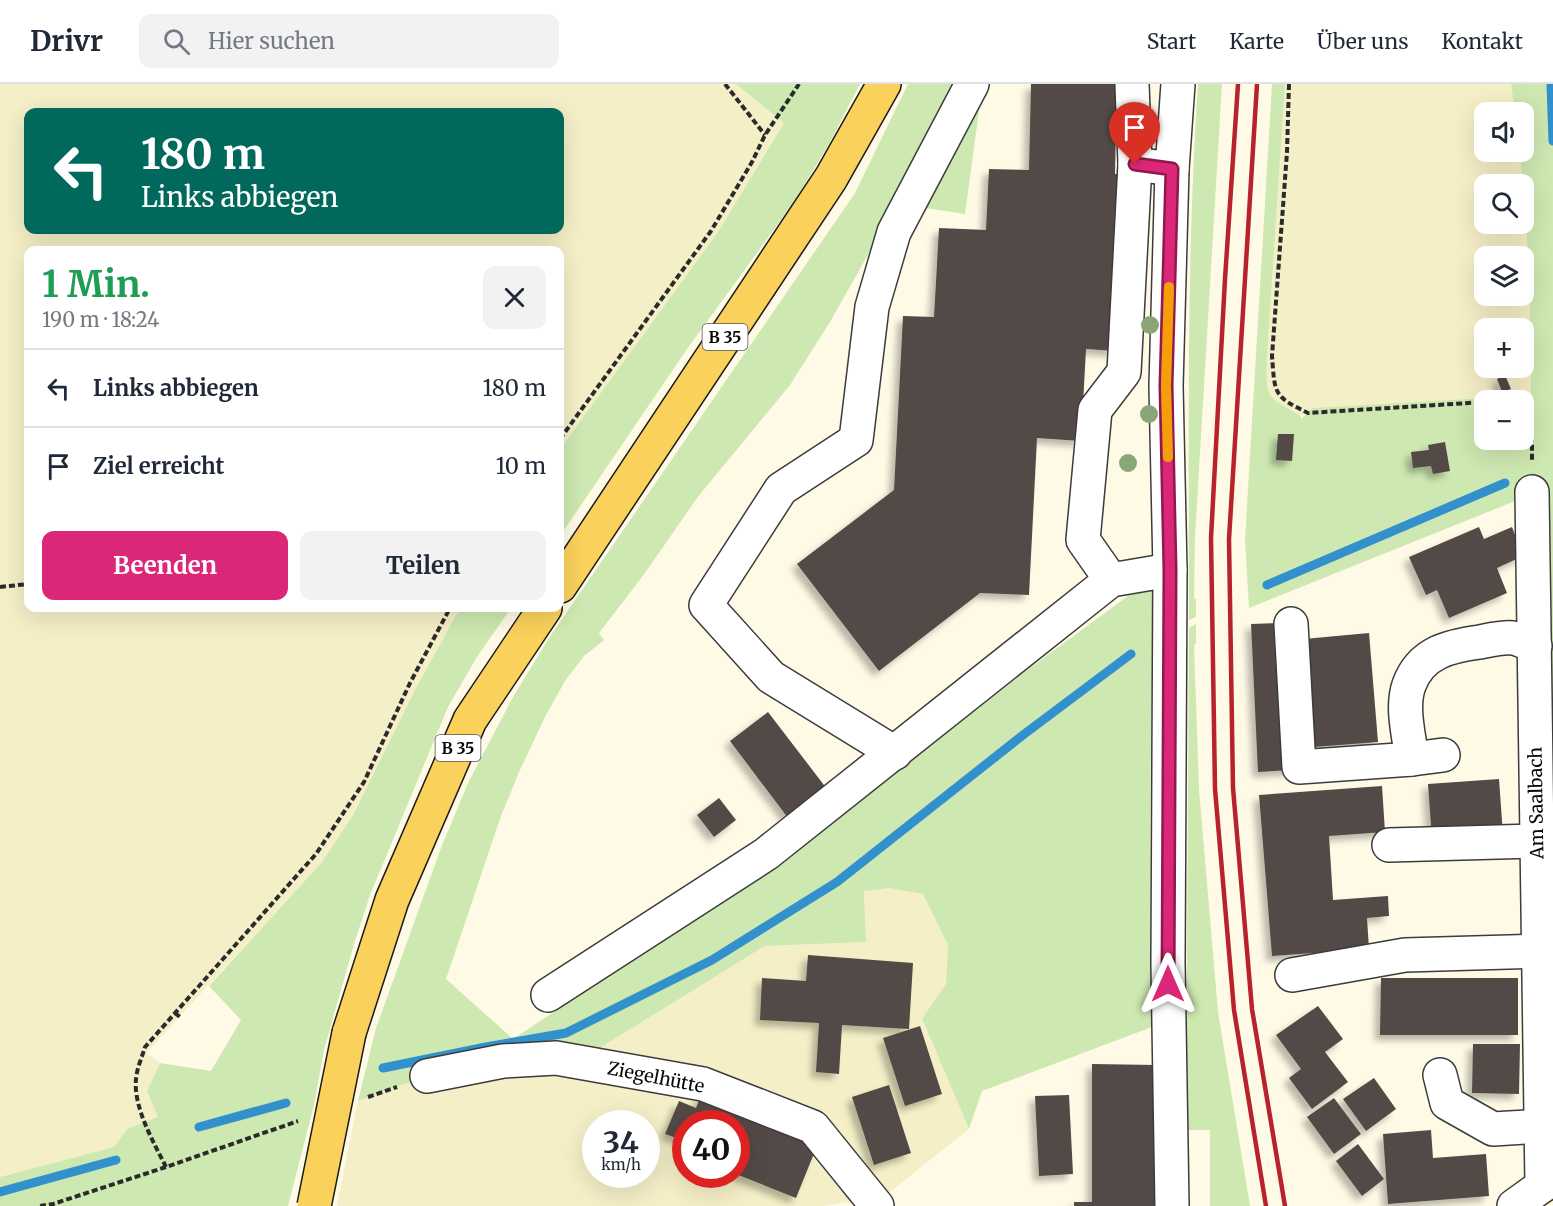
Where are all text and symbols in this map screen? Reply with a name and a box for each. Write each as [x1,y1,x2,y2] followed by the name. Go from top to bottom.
[139,14,559,68] search box
[30,23,103,59] text: Drivr
[160,25,193,58] icon: search
[208,27,335,55] text: Hier suchen
[1147,28,1196,55] text: Start
[1229,28,1284,55] text: Karte
[1317,28,1408,55] text: Über uns
[1441,28,1523,55] text: Kontakt
[1109,102,1160,164] pin
[1474,102,1534,450] map controls
[1474,102,1534,162] button: sound
[1118,111,1151,144] icon: arrive
[141,128,265,180] text: 180 m
[42,132,120,210] icon: left
[1474,174,1534,234] button: search
[141,180,338,214] text: Links abbiegen
[1474,246,1534,306] button: layers
[42,262,150,307] text: 1 Min.
[483,266,546,329] button: close
[42,307,159,332] text: 190 m · 18:24
[1474,318,1534,378] button: +
[702,324,748,350] road number: B 35
[42,372,75,405] icon: left
[93,374,259,402] text: Links abbiegen
[482,374,546,402] text: 180 m
[1474,390,1534,450] button: −
[42,450,75,483] icon: arrive
[93,452,224,480] text: Ziel erreicht
[496,452,546,480] text: 10 m
[42,531,288,600] button: Beenden
[300,531,546,600] button: Teilen
[436,735,480,761] road number: B 35
[1524,747,1548,860] street label: Am Saalbach
[1136,952,1200,1016] position arrow
[606,1056,706,1098] street label: Ziegelhütte
[672,1110,750,1188] speed limit sign: 40
[603,1123,639,1161] text: 34
[601,1155,641,1174] text: km/h

